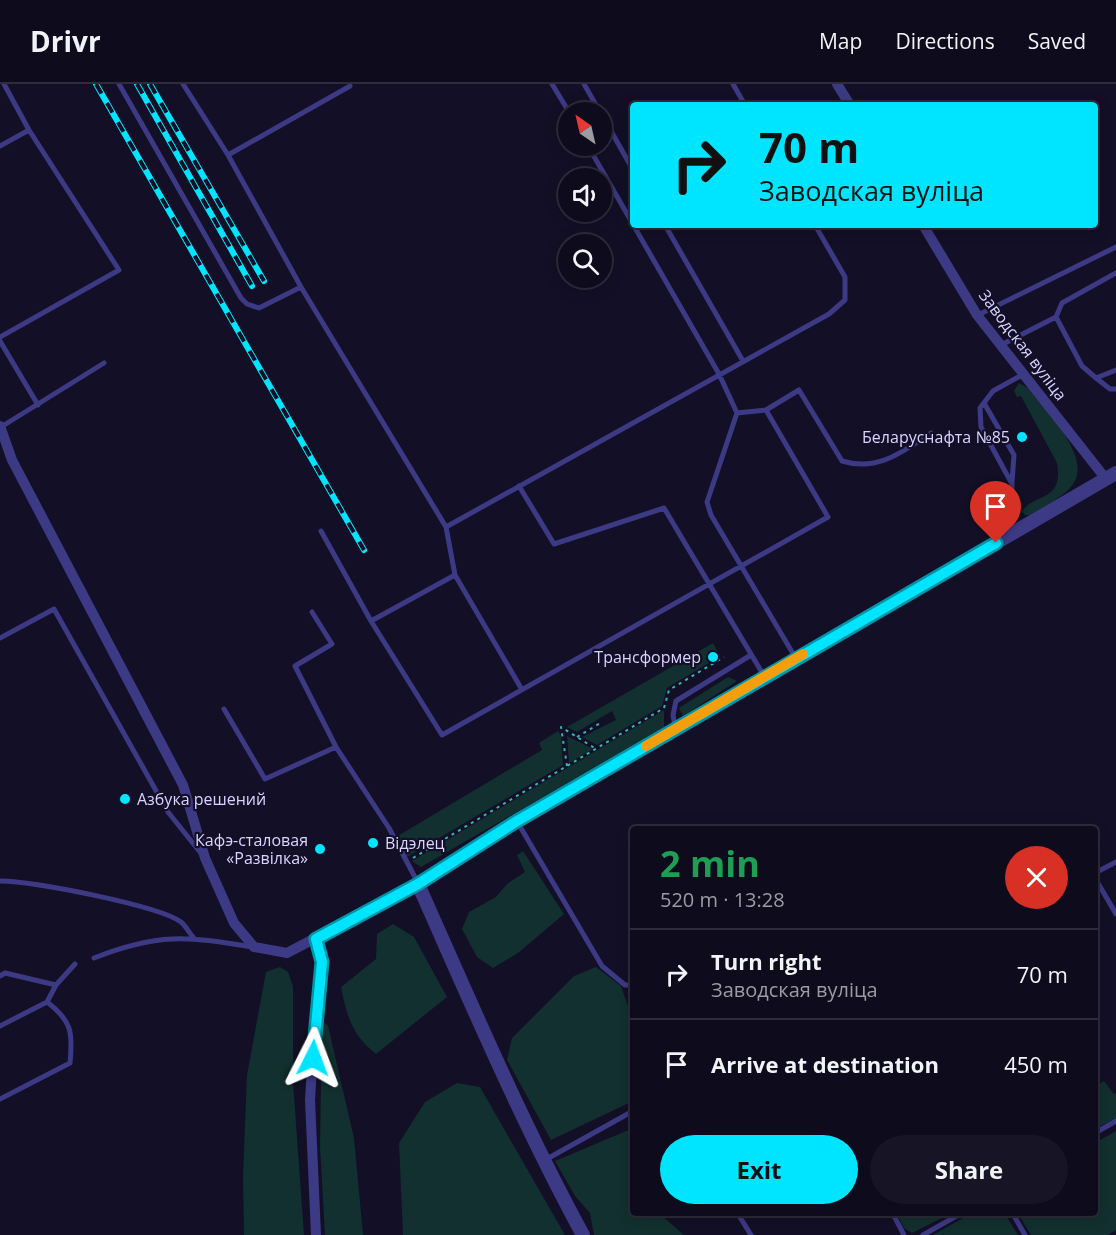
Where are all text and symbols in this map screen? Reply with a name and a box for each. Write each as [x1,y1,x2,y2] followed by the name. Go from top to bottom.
[30,22,101,60] text: Drivr
[819,27,862,55] text: Map
[895,27,995,55] text: Directions
[1028,27,1086,55] text: Saved
[558,102,612,156] north arrow
[558,102,612,288] map controls
[759,118,859,175] text: 70 m
[660,126,738,204] icon: right
[558,168,612,222] button: sound
[759,172,984,209] text: Заводская вуліца
[558,234,612,288] button: search
[974,285,1072,405] street label: Заводская вуліца
[862,426,1010,448] place label: Беларуснафта №85
[1015,430,1029,444] marker: Беларуснафта №85
[970,481,1021,543] pin
[979,490,1012,523] icon: arrive
[594,646,701,668] place label: Трансформер
[706,650,720,664] marker: Трансформер
[137,788,266,810] place label: Азбука решений
[118,792,132,806] marker: Азбука решений
[195,829,308,869] place label: Кафэ-сталовая «Развілка»
[385,832,445,854] place label: Відэлец
[366,836,380,850] marker: Відэлец
[660,839,760,888] text: 2 min
[313,842,327,856] marker: Кафэ-сталовая «Развілка»
[1005,846,1068,909] button: close
[660,886,785,913] text: 520 m · 13:28
[711,946,822,976] text: Turn right
[660,958,693,991] icon: right
[1017,959,1068,989] text: 70 m
[711,976,878,1003] text: Заводская вуліца
[281,1026,345,1090] position arrow
[660,1048,693,1081] icon: arrive
[711,1049,939,1079] text: Arrive at destination
[1004,1049,1068,1079] text: 450 m
[660,1135,858,1204] button: Exit
[870,1135,1068,1204] button: Share

